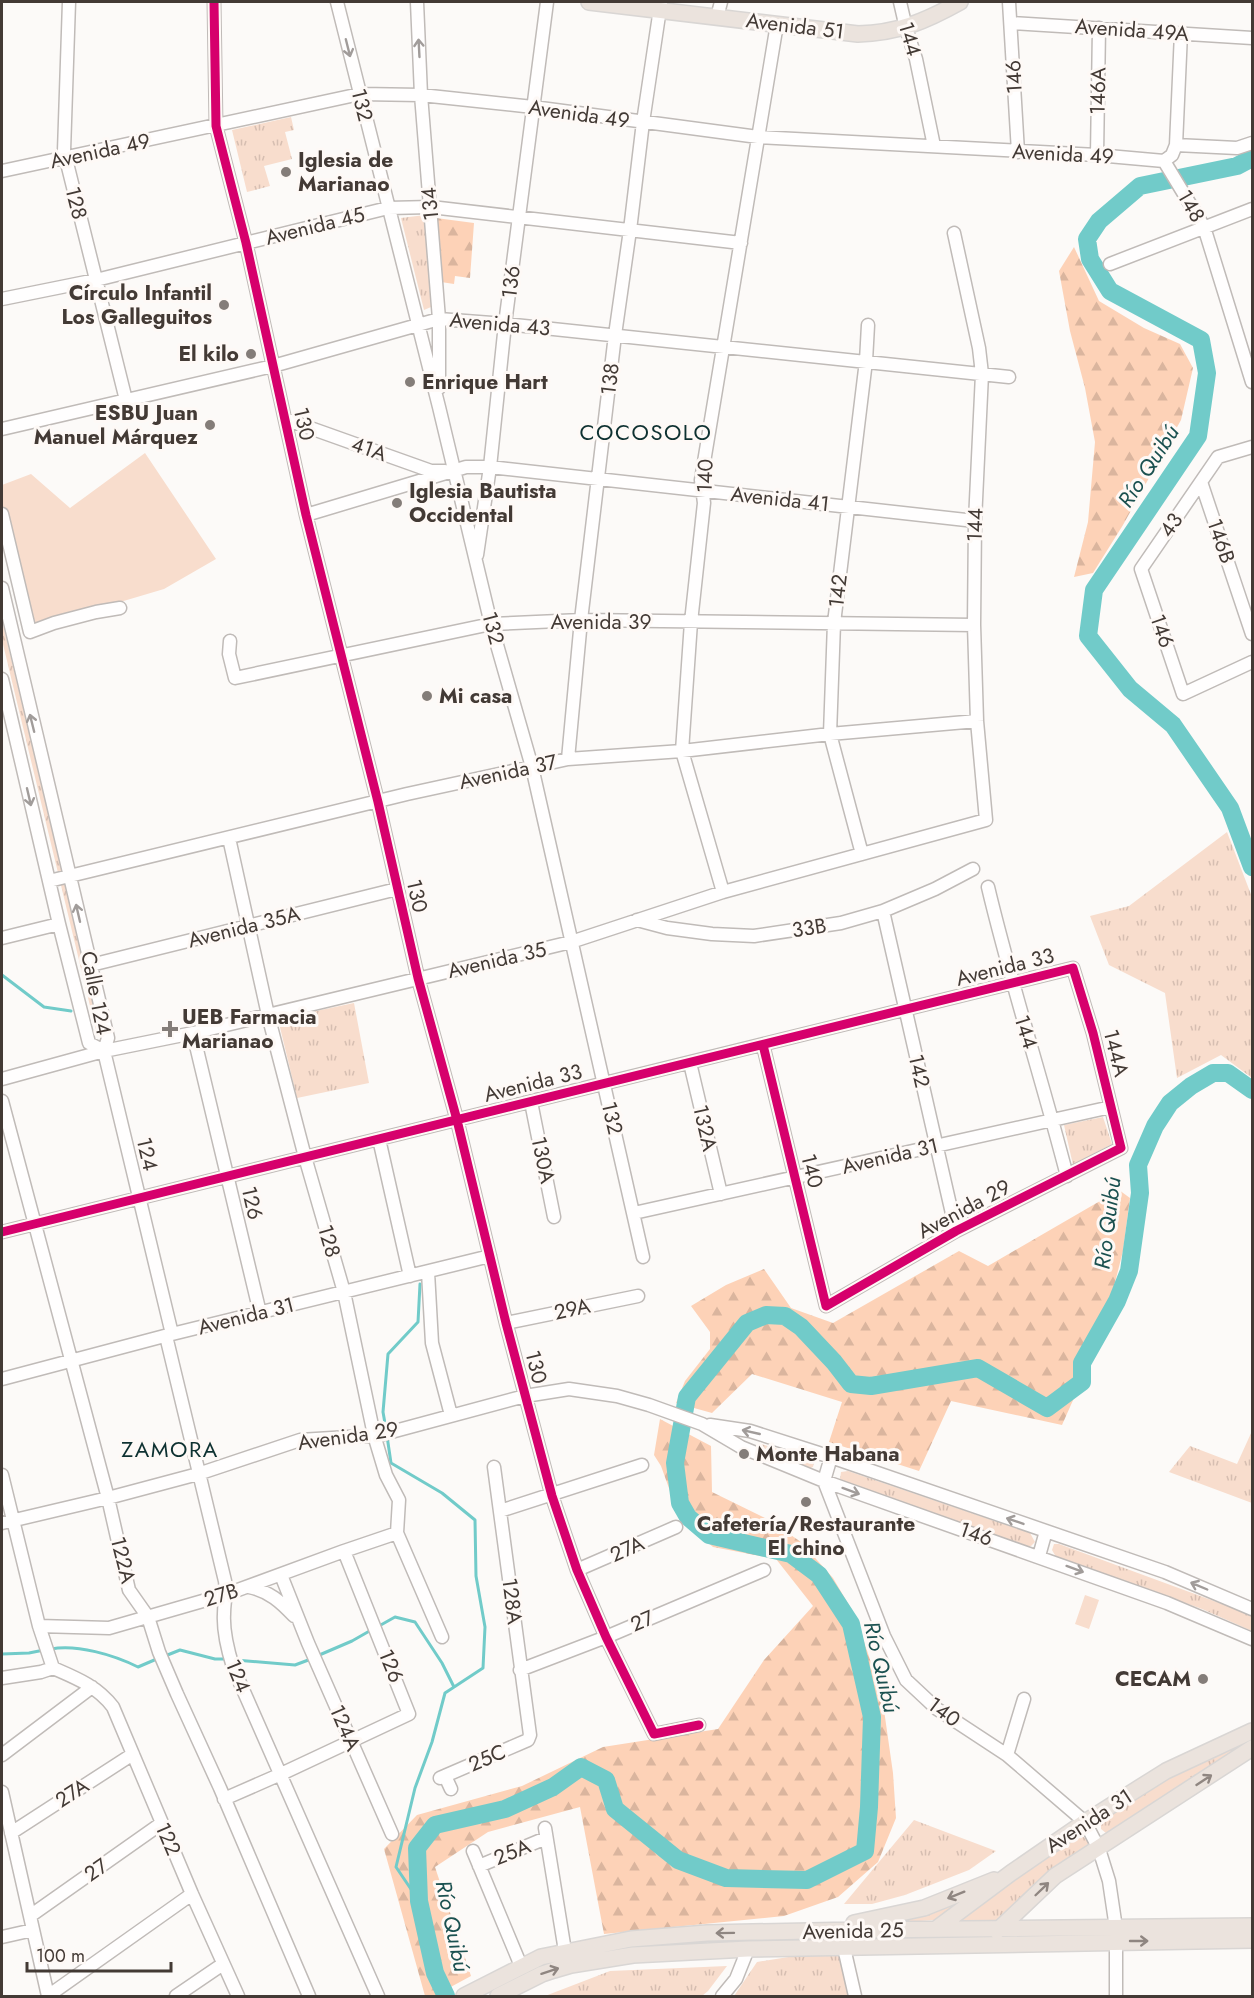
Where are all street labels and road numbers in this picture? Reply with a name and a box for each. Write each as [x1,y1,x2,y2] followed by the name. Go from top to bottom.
[744,5,846,47] street label: Avenida 51
[1074,11,1190,49] street label: Avenida 49A
[891,19,929,59] street label: 144
[998,59,1030,95] street label: 146
[1083,67,1113,115] street label: 146A
[343,85,381,125] street label: 132
[527,92,631,136] street label: Avenida 49
[47,126,153,176] street label: Avenida 49
[1011,136,1115,172] street label: Avenida 49
[57,183,95,223] street label: 128
[1170,184,1212,228] street label: 148
[414,186,446,222] street label: 134
[262,199,368,253] street label: Avenida 45
[494,264,528,300] street label: 136
[448,305,552,343] street label: Avenida 43
[593,361,627,397] street label: 138
[286,404,322,444] street label: 130
[347,429,391,469] street label: 41A
[689,458,721,494] street label: 140
[729,479,831,519] street label: Avenida 41
[1152,507,1190,543] street label: 43
[959,508,991,542] street label: 144
[1199,515,1243,567] street label: 146B
[821,572,855,610] street label: 142
[551,607,651,637] street label: Avenida 39
[474,608,512,648] street label: 132
[1142,610,1182,652] street label: 146
[456,747,560,797] street label: Avenida 37
[399,876,435,916] street label: 130
[185,899,303,955] street label: Avenida 35A
[790,910,828,946] street label: 33B
[445,934,549,986] street label: Avenida 35
[953,940,1057,994] street label: Avenida 33
[73,948,119,1038] street label: Calle 124
[1007,1011,1045,1053] street label: 144
[1096,1026,1136,1080] street label: 144A
[901,1051,937,1091] street label: 142
[481,1056,585,1110] street label: Avenida 33
[594,1099,630,1137] street label: 132
[685,1102,725,1154] street label: 132A
[839,1130,941,1182] street label: Avenida 31
[129,1134,165,1174] street label: 124
[523,1134,563,1186] street label: 130A
[793,1151,831,1191] street label: 140
[912,1172,1016,1246] street label: Avenida 29
[234,1183,270,1223] street label: 126
[310,1221,348,1261] street label: 128
[195,1290,297,1342] street label: Avenida 31
[551,1291,593,1327] street label: 29A
[517,1347,555,1387] street label: 130
[296,1414,400,1458] street label: Avenida 29
[955,1514,997,1554] street label: 146
[605,1528,649,1570] street label: 27A
[103,1533,143,1587] street label: 122A
[200,1576,242,1614] street label: 27B
[494,1576,530,1626] street label: 128A
[626,1603,658,1639] street label: 27
[371,1645,411,1687] street label: 126
[218,1655,258,1697] street label: 124
[921,1690,967,1734] street label: 140
[322,1700,368,1756] street label: 124A
[464,1737,510,1779] street label: 25C
[49,1771,95,1815] street label: 27A
[1040,1782,1138,1860] street label: Avenida 31
[148,1818,188,1860] street label: 122
[489,1831,535,1873] street label: 25A
[78,1851,114,1889] street label: 27
[802,1915,904,1947] street label: Avenida 25

